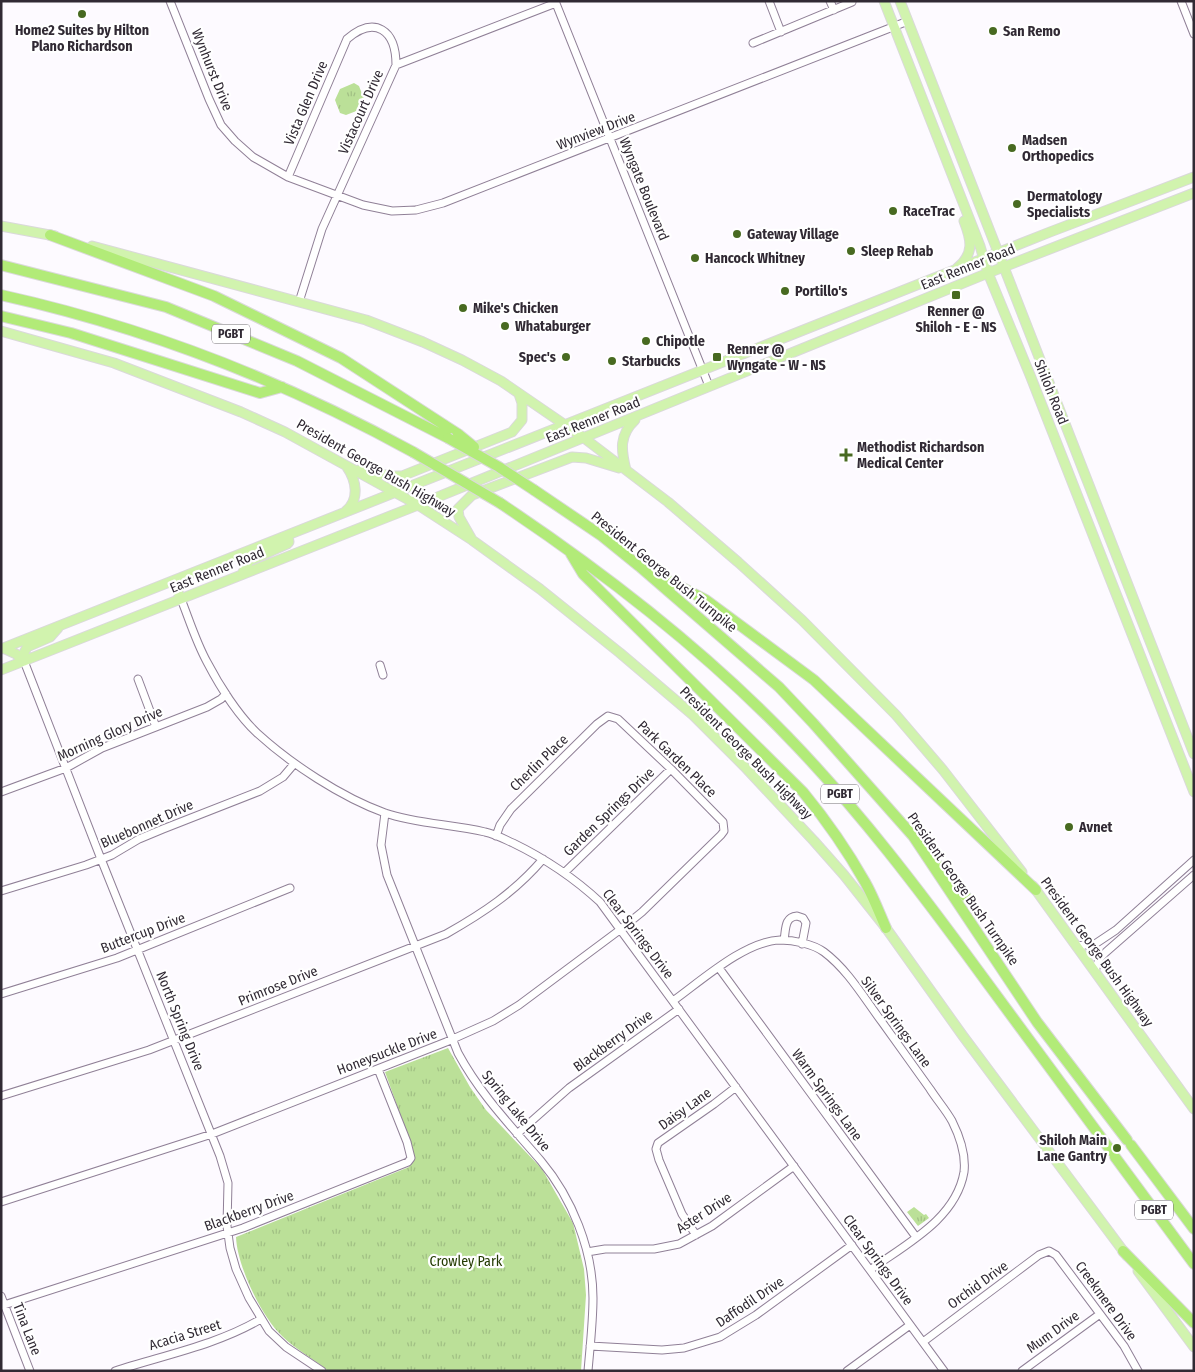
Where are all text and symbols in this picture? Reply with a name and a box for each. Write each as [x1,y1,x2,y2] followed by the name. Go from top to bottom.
[76,8,88,20] marker: Home2 Suites by Hilton Plano Richardson
[15,22,149,55] place label: Home2 Suites by Hilton Plano Richardson
[1003,23,1061,40] place label: San Remo
[987,25,999,37] marker: San Remo
[188,26,236,114] street label: Wynhurst Drive
[281,58,331,148] street label: Vista Glen Drive
[335,67,387,157] street label: Vistacourt Drive
[554,108,638,154] street label: Wynview Drive
[1022,132,1094,165] place label: Madsen Orthopedics
[616,135,672,243] street label: Wyngate Boulevard
[1006,142,1018,154] marker: Madsen Orthopedics
[1027,188,1103,221] place label: Dermatology Specialists
[1011,198,1023,210] marker: Dermatology Specialists
[903,203,956,220] place label: RaceTrac
[887,205,899,217] marker: RaceTrac
[747,226,839,243] place label: Gateway Village
[731,228,743,240] marker: Gateway Village
[918,240,1018,294] street label: East Renner Road
[861,243,934,260] place label: Sleep Rehab
[845,245,857,257] marker: Sleep Rehab
[705,250,805,267] place label: Hancock Whitney
[689,252,701,264] marker: Hancock Whitney
[795,283,847,300] place label: Portillo's
[779,285,791,297] marker: Portillo's
[950,289,962,301] marker: Renner @ Shiloh - E - NS
[473,300,558,317] place label: Mike's Chicken
[457,302,469,314] marker: Mike's Chicken
[915,303,997,336] place label: Renner @ Shiloh - E - NS
[515,318,591,335] place label: Whataburger
[499,320,511,332] marker: Whataburger
[212,324,250,344] road number: PGBT
[656,333,705,350] place label: Chipotle
[640,335,652,347] marker: Chipotle
[727,341,826,374] place label: Renner @ Wyngate - W - NS
[519,349,556,366] place label: Spec's
[560,351,572,363] marker: Spec's
[711,351,723,363] marker: Renner @ Wyngate - W - NS
[622,353,680,370] place label: Starbucks
[606,355,618,367] marker: Starbucks
[1030,357,1072,427] street label: Shiloh Road
[543,393,643,447] street label: East Renner Road
[294,415,459,521] street label: President George Bush Highway
[857,439,984,472] place label: Methodist Richardson Medical Center
[839,448,853,462] marker: Methodist Richardson Medical Center
[588,508,740,636] street label: President George Bush Turnpike
[167,543,267,597] street label: East Renner Road
[676,683,816,823] street label: President George Bush Highway
[55,703,165,765] street label: Morning Glory Drive
[634,717,720,801] street label: Park Garden Place
[506,731,572,795] street label: Cherlin Place
[560,764,658,860] street label: Garden Springs Drive
[821,784,859,804] road number: PGBT
[98,796,196,852] street label: Bluebonnet Drive
[904,809,1022,969] street label: President George Bush Turnpike
[1078,819,1114,836] place label: Avnet
[1063,821,1075,833] marker: Avnet
[1037,874,1157,1031] street label: President George Bush Highway
[599,886,677,982] street label: Clear Springs Drive
[98,909,188,957] street label: Buttercup Drive
[236,962,320,1010] street label: Primrose Drive
[152,969,208,1073] street label: North Spring Drive
[857,973,935,1071] street label: Silver Springs Lane
[570,1006,656,1075] street label: Blackberry Drive
[335,1025,439,1079] street label: Honeysuckle Drive
[788,1046,866,1144] street label: Warm Springs Lane
[478,1067,554,1155] street label: Spring Lake Drive
[655,1084,715,1134] street label: Daisy Lane
[1037,1132,1107,1165] place label: Shiloh Main Lane Gantry
[1111,1142,1123,1154] marker: Shiloh Main Lane Gantry
[202,1187,296,1235] street label: Blackberry Drive
[673,1189,735,1237] street label: Aster Drive
[1135,1200,1173,1220] road number: PGBT
[839,1211,917,1309] street label: Clear Springs Drive
[430,1253,503,1270] park label: Crowley Park
[944,1257,1012,1313] street label: Orchid Drive
[1072,1258,1140,1344] street label: Creekmere Drive
[713,1273,787,1331] street label: Daffodil Drive
[9,1300,45,1358] street label: Tina Lane
[1023,1307,1083,1357] street label: Mum Drive
[147,1316,223,1354] street label: Acacia Street

